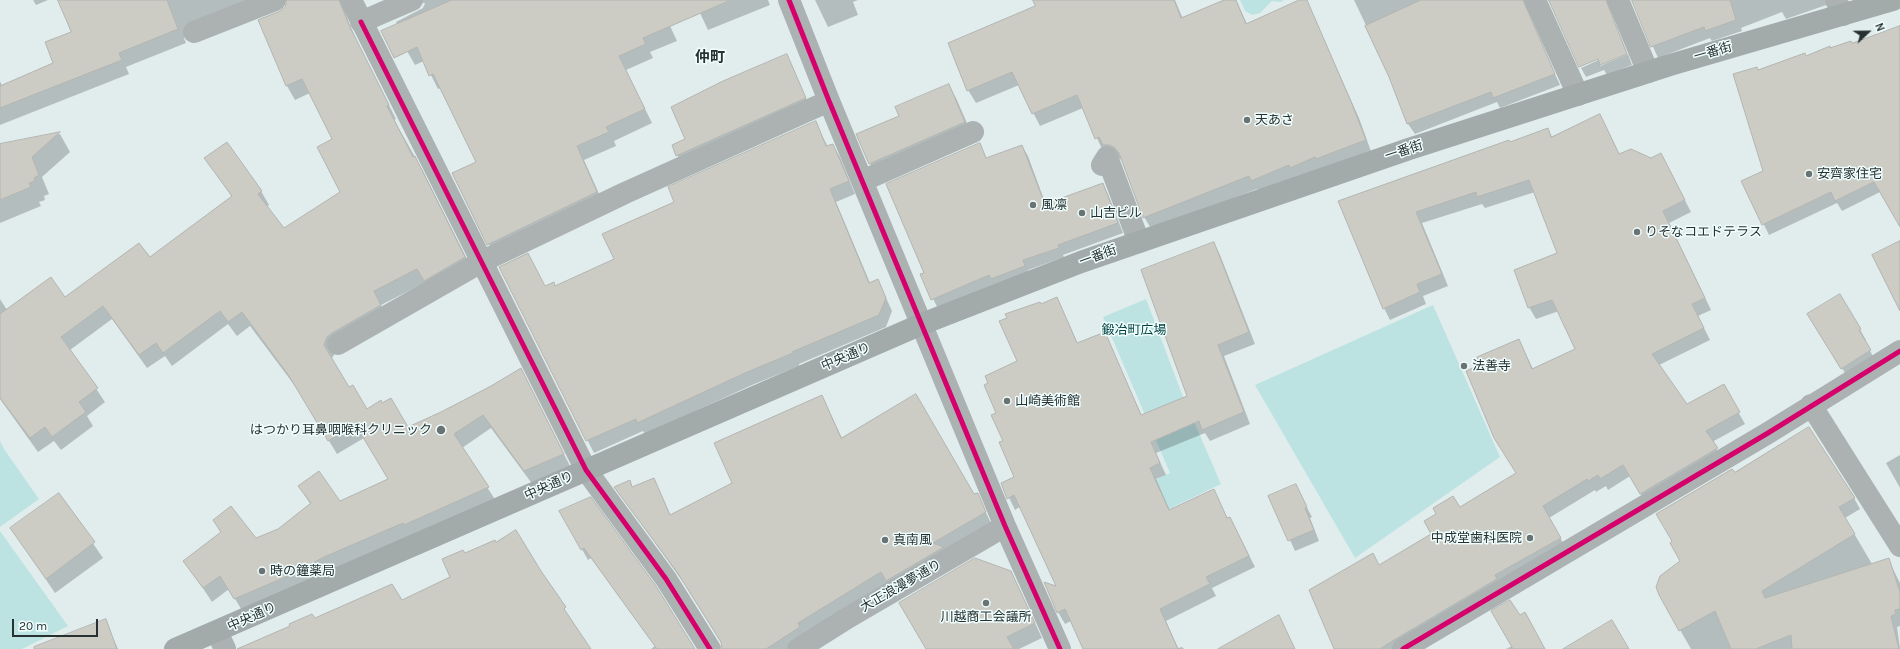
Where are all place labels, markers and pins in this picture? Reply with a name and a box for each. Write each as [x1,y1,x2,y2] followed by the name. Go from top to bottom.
[1255,112,1294,128] place label: 天あさ
[1242,115,1252,125] marker: 天あさ
[1817,166,1882,182] place label: 安齊家住宅
[1804,169,1814,179] marker: 安齊家住宅
[1041,197,1067,213] place label: 風凛
[1028,200,1038,210] marker: 風凛
[1090,205,1142,221] place label: 山吉ビル
[1077,208,1087,218] marker: 山吉ビル
[1645,224,1762,240] place label: りそなコエドテラス
[1632,227,1642,237] marker: りそなコエドテラス
[1472,358,1511,374] place label: 法善寺
[1459,361,1469,371] marker: 法善寺
[1015,393,1080,409] place label: 山崎美術館
[1002,396,1012,406] marker: 山崎美術館
[250,422,432,438] place label: はつかり耳鼻咽喉科クリニック
[435,424,447,436] marker: はつかり耳鼻咽喉科クリニック
[1431,530,1522,546] place label: 中成堂歯科医院
[893,532,932,548] place label: 真南風
[1525,533,1535,543] marker: 中成堂歯科医院
[880,535,890,545] marker: 真南風
[270,563,335,579] place label: 時の鐘薬局
[257,566,267,576] marker: 時の鐘薬局
[981,598,991,608] marker: 川越商工会議所
[941,609,1031,625] place label: 川越商工会議所

